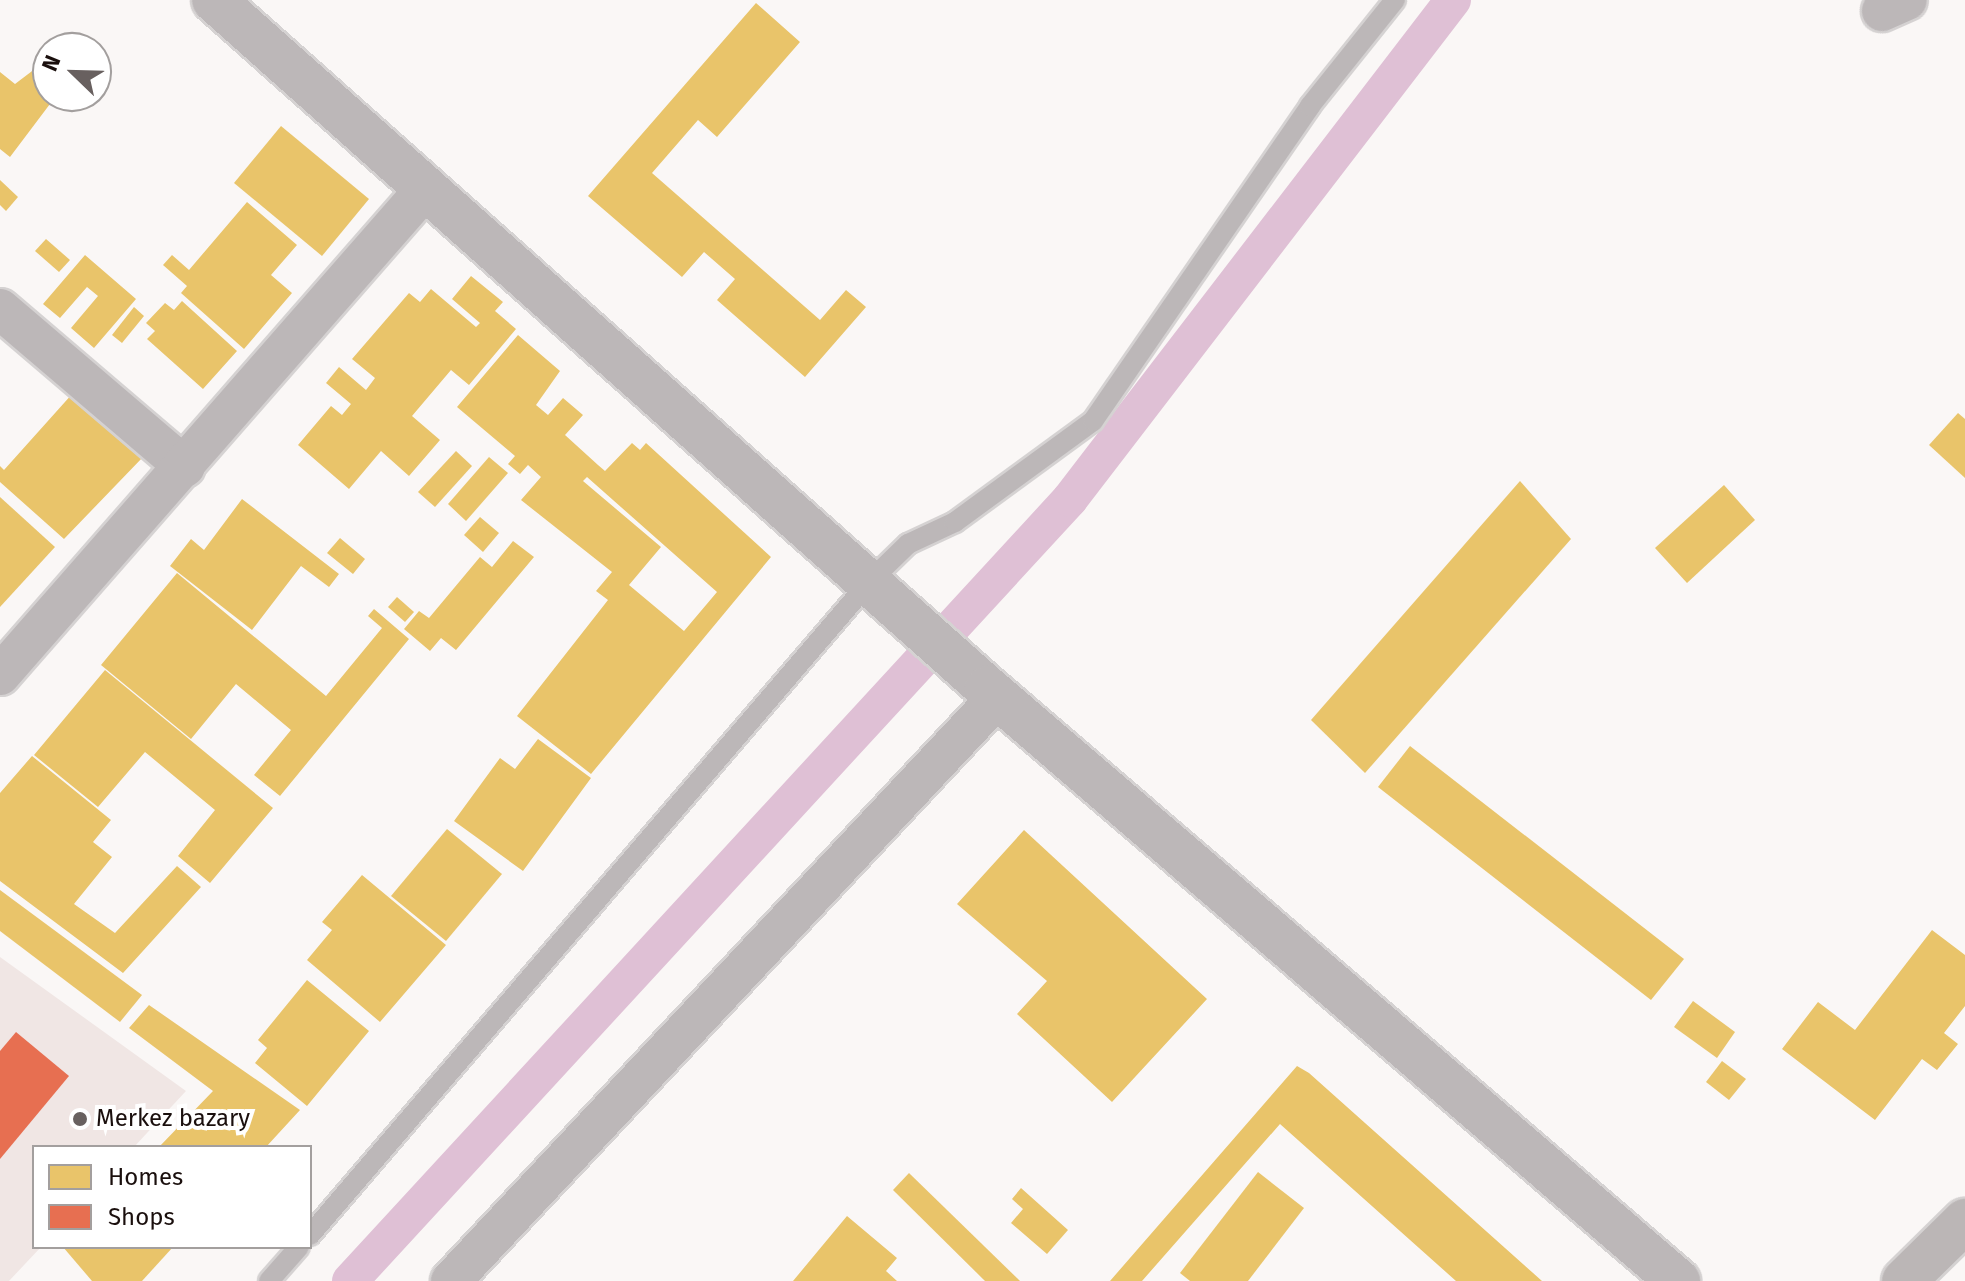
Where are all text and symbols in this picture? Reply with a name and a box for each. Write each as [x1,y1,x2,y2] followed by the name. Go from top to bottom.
[32,32,112,112] north arrow
[36,51,67,75] text: N
[96,1105,250,1133] place label: Merkez bazary
[71,1110,89,1128] marker: Merkez bazary
[32,1145,312,1249] legend
[108,1163,183,1191] text: Homes
[108,1203,175,1231] text: Shops

